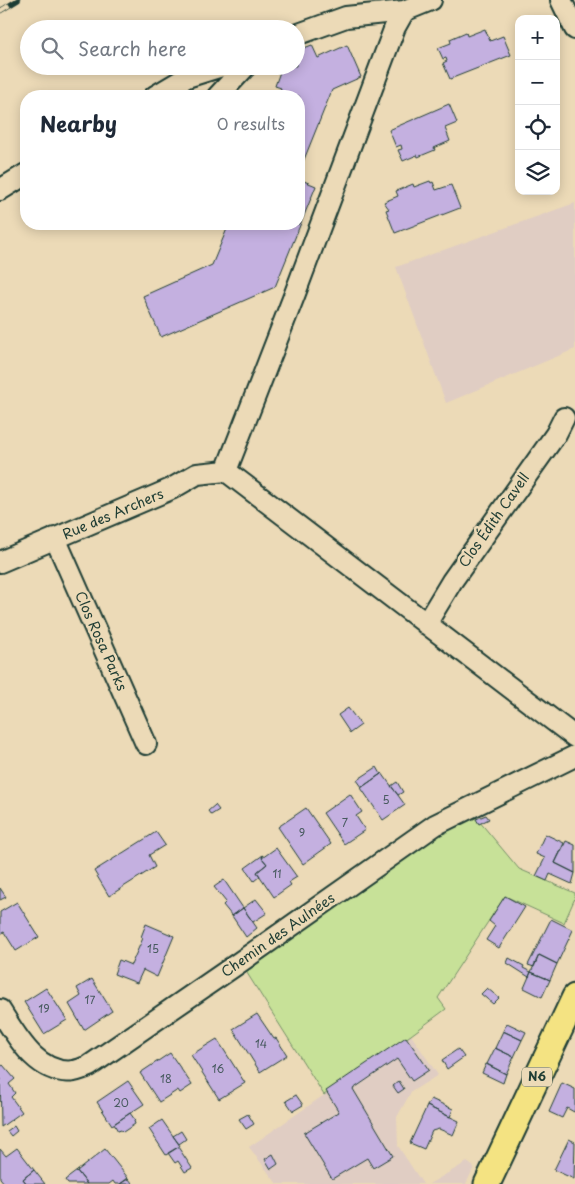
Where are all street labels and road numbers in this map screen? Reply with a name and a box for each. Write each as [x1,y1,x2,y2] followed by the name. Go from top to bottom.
[453,468,534,571] street label: Clos Édith Cavell
[59,483,167,544] street label: Rue des Archers
[70,588,133,694] street label: Clos Rosa Parks
[217,887,339,982] street label: Chemin des Aulnées
[522,1068,552,1086] road number: N6

